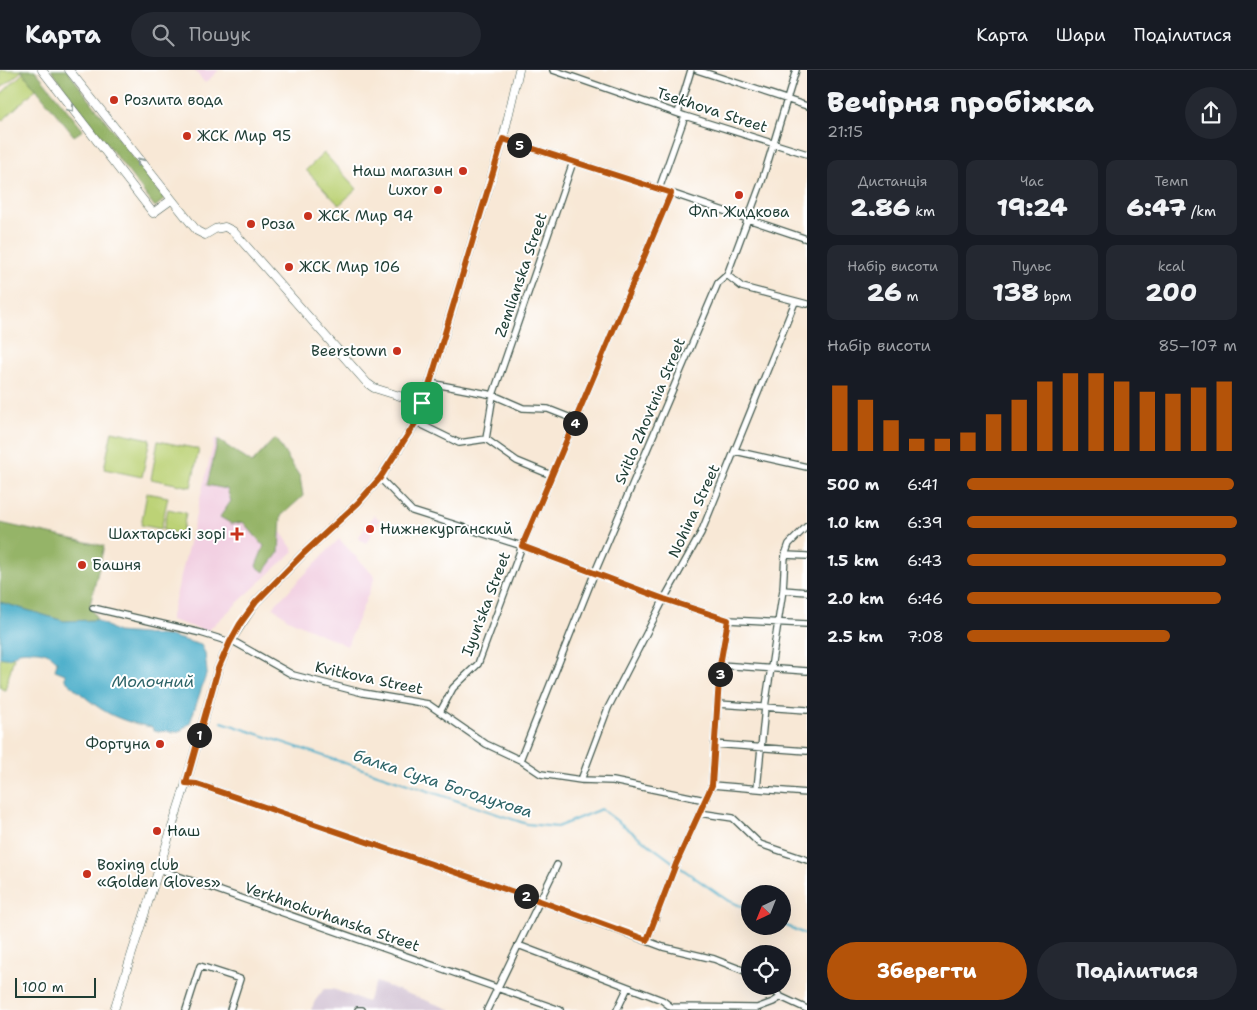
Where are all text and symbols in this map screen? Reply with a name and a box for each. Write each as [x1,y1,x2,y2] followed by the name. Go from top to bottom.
[131,12,481,57] search box
[25,19,101,51] text: Карта
[149,21,177,49] icon: search
[189,22,251,47] text: Пошук
[976,23,1028,47] text: Карта
[1056,23,1106,47] text: Шари
[1134,23,1232,47] text: Поділитися
[654,83,770,137] street label: Tsekhova Street
[827,83,1094,121] text: Вечірня пробіжка
[1185,87,1237,139] button: share
[124,90,223,110] place label: Розлита вода
[108,94,120,106] marker: Розлита вода
[66,103,74,112] one-way arrow
[827,121,863,142] text: 21:15
[197,126,291,146] place label: ЖСК Мир 95
[181,130,193,142] marker: ЖСК Мир 95
[506,132,532,158] pin: 5
[515,136,524,154] text: 5
[138,158,146,167] one-way arrow
[352,161,453,181] place label: Наш магазин
[457,165,469,177] marker: Наш магазин
[858,172,928,190] text: Дистанція
[1020,172,1044,190] text: Час
[1154,172,1188,190] text: Темп
[388,180,428,200] place label: Luxor
[432,184,444,196] marker: Luxor
[733,189,745,201] marker: Флп Жидкова
[850,190,910,224] text: 2.86
[997,190,1067,224] text: 19:24
[1127,190,1186,224] text: 6:47
[689,202,790,222] place label: Флп Жидкова
[910,202,935,220] text: km
[1186,202,1216,220] text: /km
[318,206,413,226] place label: ЖСК Мир 94
[302,210,314,222] marker: ЖСК Мир 94
[490,210,552,340] street label: Zemlianska Street
[261,214,296,234] place label: Роза
[245,218,257,230] marker: Роза
[299,257,400,277] place label: ЖСК Мир 106
[847,257,938,275] text: Набір висоти
[1012,257,1052,275] text: Пульс
[1158,257,1185,275] text: kcal
[283,261,295,273] marker: ЖСК Мир 106
[867,275,902,309] text: 26
[992,275,1039,309] text: 138
[1145,275,1197,309] text: 200
[902,287,919,305] text: m
[1039,287,1072,305] text: bpm
[610,335,690,487] street label: Svitlo Zhovtnia Street
[827,335,931,356] text: Набір висоти
[1158,335,1237,356] text: 85–107 m
[311,341,387,361] place label: Beerstown
[391,345,403,357] marker: Beerstown
[401,382,443,424] pin
[408,389,436,417] icon: arrive
[562,410,588,436] pin: 4
[571,414,580,432] text: 4
[664,461,724,561] street label: Nohina Street
[827,474,879,495] text: 500 m
[907,474,938,495] text: 6:41
[827,512,879,533] text: 1.0 km
[907,512,943,533] text: 6:39
[380,519,513,539] place label: Нижнекурганский
[364,523,376,535] marker: Нижнекурганский
[108,524,226,544] place label: Шахтарські зорі
[230,527,244,541] marker: Шахтарські зорі
[457,549,515,659] street label: Iyun'ska Street
[827,550,879,571] text: 1.5 km
[907,550,942,571] text: 6:43
[92,555,141,575] place label: Башня
[76,559,88,571] marker: Башня
[827,588,884,609] text: 2.0 km
[907,588,943,609] text: 6:46
[827,626,883,647] text: 2.5 km
[907,626,944,647] text: 7:08
[313,657,425,699] street label: Kvitkova Street
[708,662,732,686] pin: 3
[716,665,725,683] text: 3
[112,671,194,692] water label: Молочний
[186,722,212,748] pin: 1
[196,726,203,744] text: 1
[85,734,151,754] place label: Фортуна
[154,738,166,750] marker: Фортуна
[350,745,535,822] water label: балка Суха Богодухова
[167,821,200,841] place label: Наш
[151,825,163,837] marker: Наш
[97,855,220,892] place label: Boxing club «Golden Gloves»
[81,868,93,880] marker: Boxing club «Golden Gloves»
[242,878,422,956] street label: Verkhnokurhanska Street
[514,884,538,908] pin: 2
[741,885,791,935] north arrow
[741,885,791,995] map controls
[522,887,531,905] text: 2
[827,942,1027,1000] button: Зберегти
[1037,942,1237,1000] button: Поділитися
[741,945,791,995] button: locate
[15,975,96,998] scale bar
[22,978,64,996] text: 100 m

